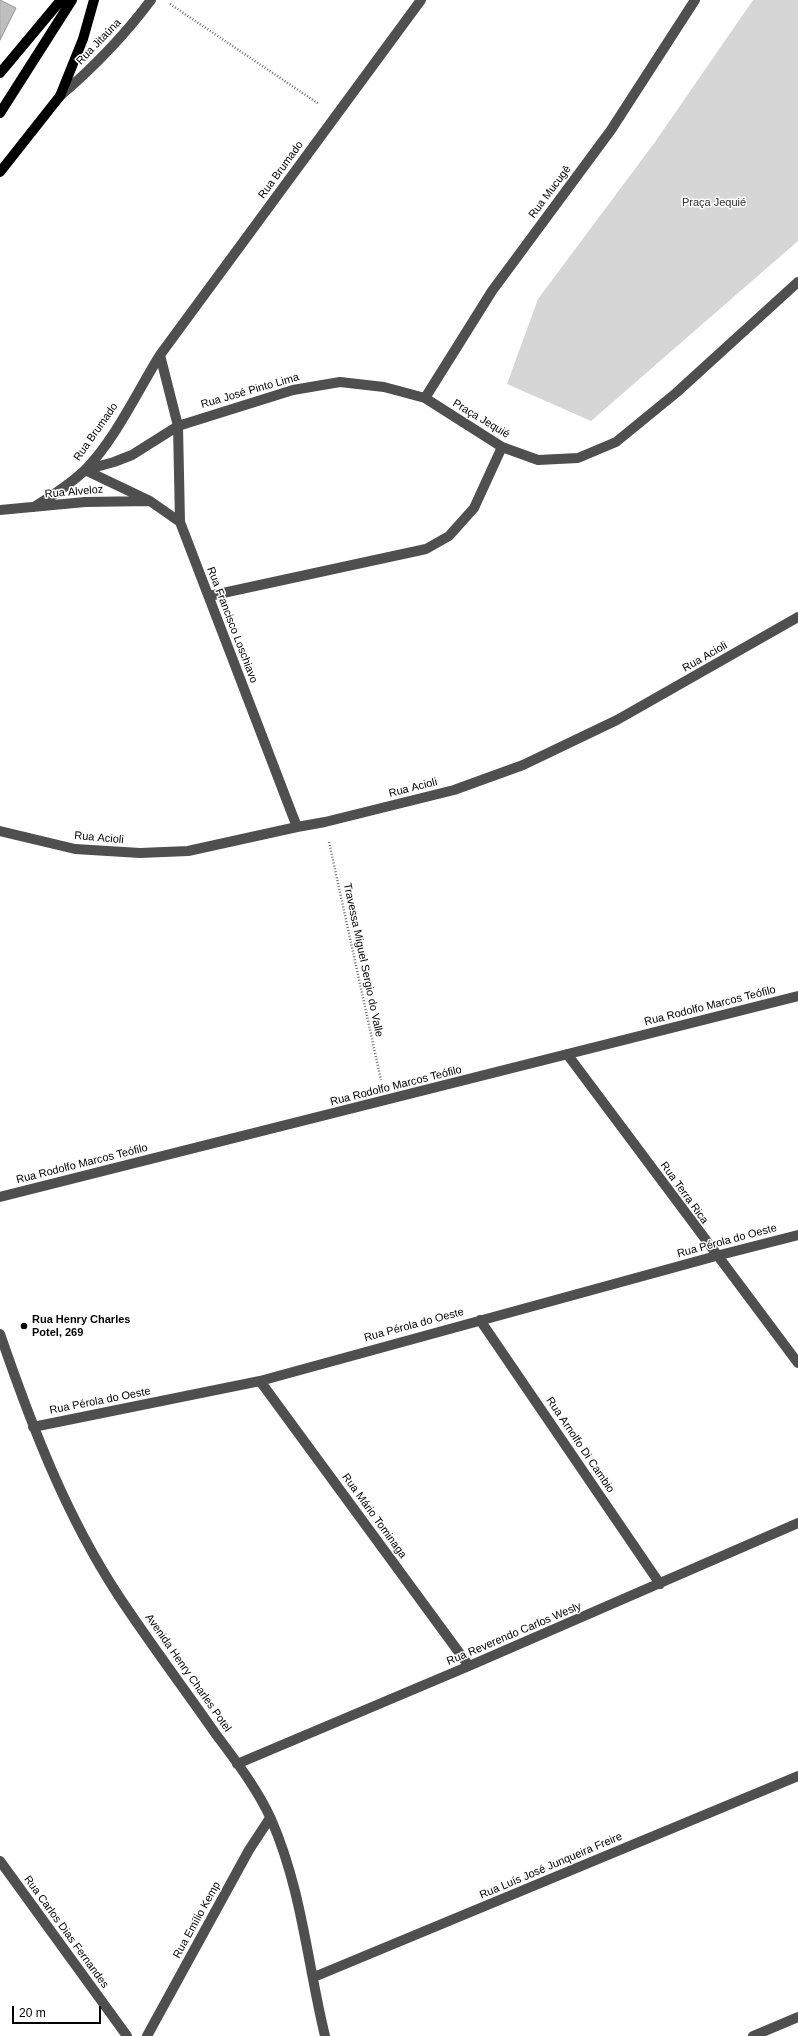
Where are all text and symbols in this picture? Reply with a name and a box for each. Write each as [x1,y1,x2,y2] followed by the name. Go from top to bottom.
[74,16,124,68] street label: Rua Jitaúna
[256,139,306,201] street label: Rua Brumado
[526,163,574,221] street label: Rua Mucugê
[682,196,746,210] park label: Praça Jequié
[199,371,301,411] street label: Rua José Pinto Lima
[450,397,512,441] street label: Praça Jequié
[71,400,121,464] street label: Rua Brumado
[44,483,104,501] street label: Rua Alveloz
[204,565,260,685] street label: Rua Francisco Loschiavo
[680,639,730,675] street label: Rua Acioli
[387,776,439,800] street label: Rua Acioli
[74,829,124,847] street label: Rua Acioli
[340,882,386,1038] street label: Travessa Miguel Sergio do Valle
[643,983,777,1029] street label: Rua Rodolfo Marcos Teófilo
[329,1063,463,1109] street label: Rua Rodolfo Marcos Teófilo
[15,1141,149,1187] street label: Rua Rodolfo Marcos Teófilo
[657,1159,711,1227] street label: Rua Terra Rica
[676,1221,778,1261] street label: Rua Pérola do Oeste
[363,1305,465,1345] street label: Rua Pérola do Oeste
[32,1313,130,1339] place label: Rua Henry Charles Potel, 269
[19,1321,29,1331] marker: Rua Henry Charles Potel, 269
[48,1385,152,1417] street label: Rua Pérola do Oeste
[543,1395,617,1495] street label: Rua Arnolfo Di Cambio
[339,1471,409,1561] street label: Rua Mário Tominaga
[445,1600,583,1668] street label: Rua Reverendo Carlos Wesly
[142,1611,234,1735] street label: Avenida Henry Charles Potel
[478,1830,624,1902] street label: Rua Luís José Junqueira Freire
[21,1873,111,1991] street label: Rua Carlos Dias Fernandes
[170,1879,224,1961] street label: Rua Emílio Kemp
[14,1998,103,2024] scale bar
[19,2006,46,2020] text: 20 m

